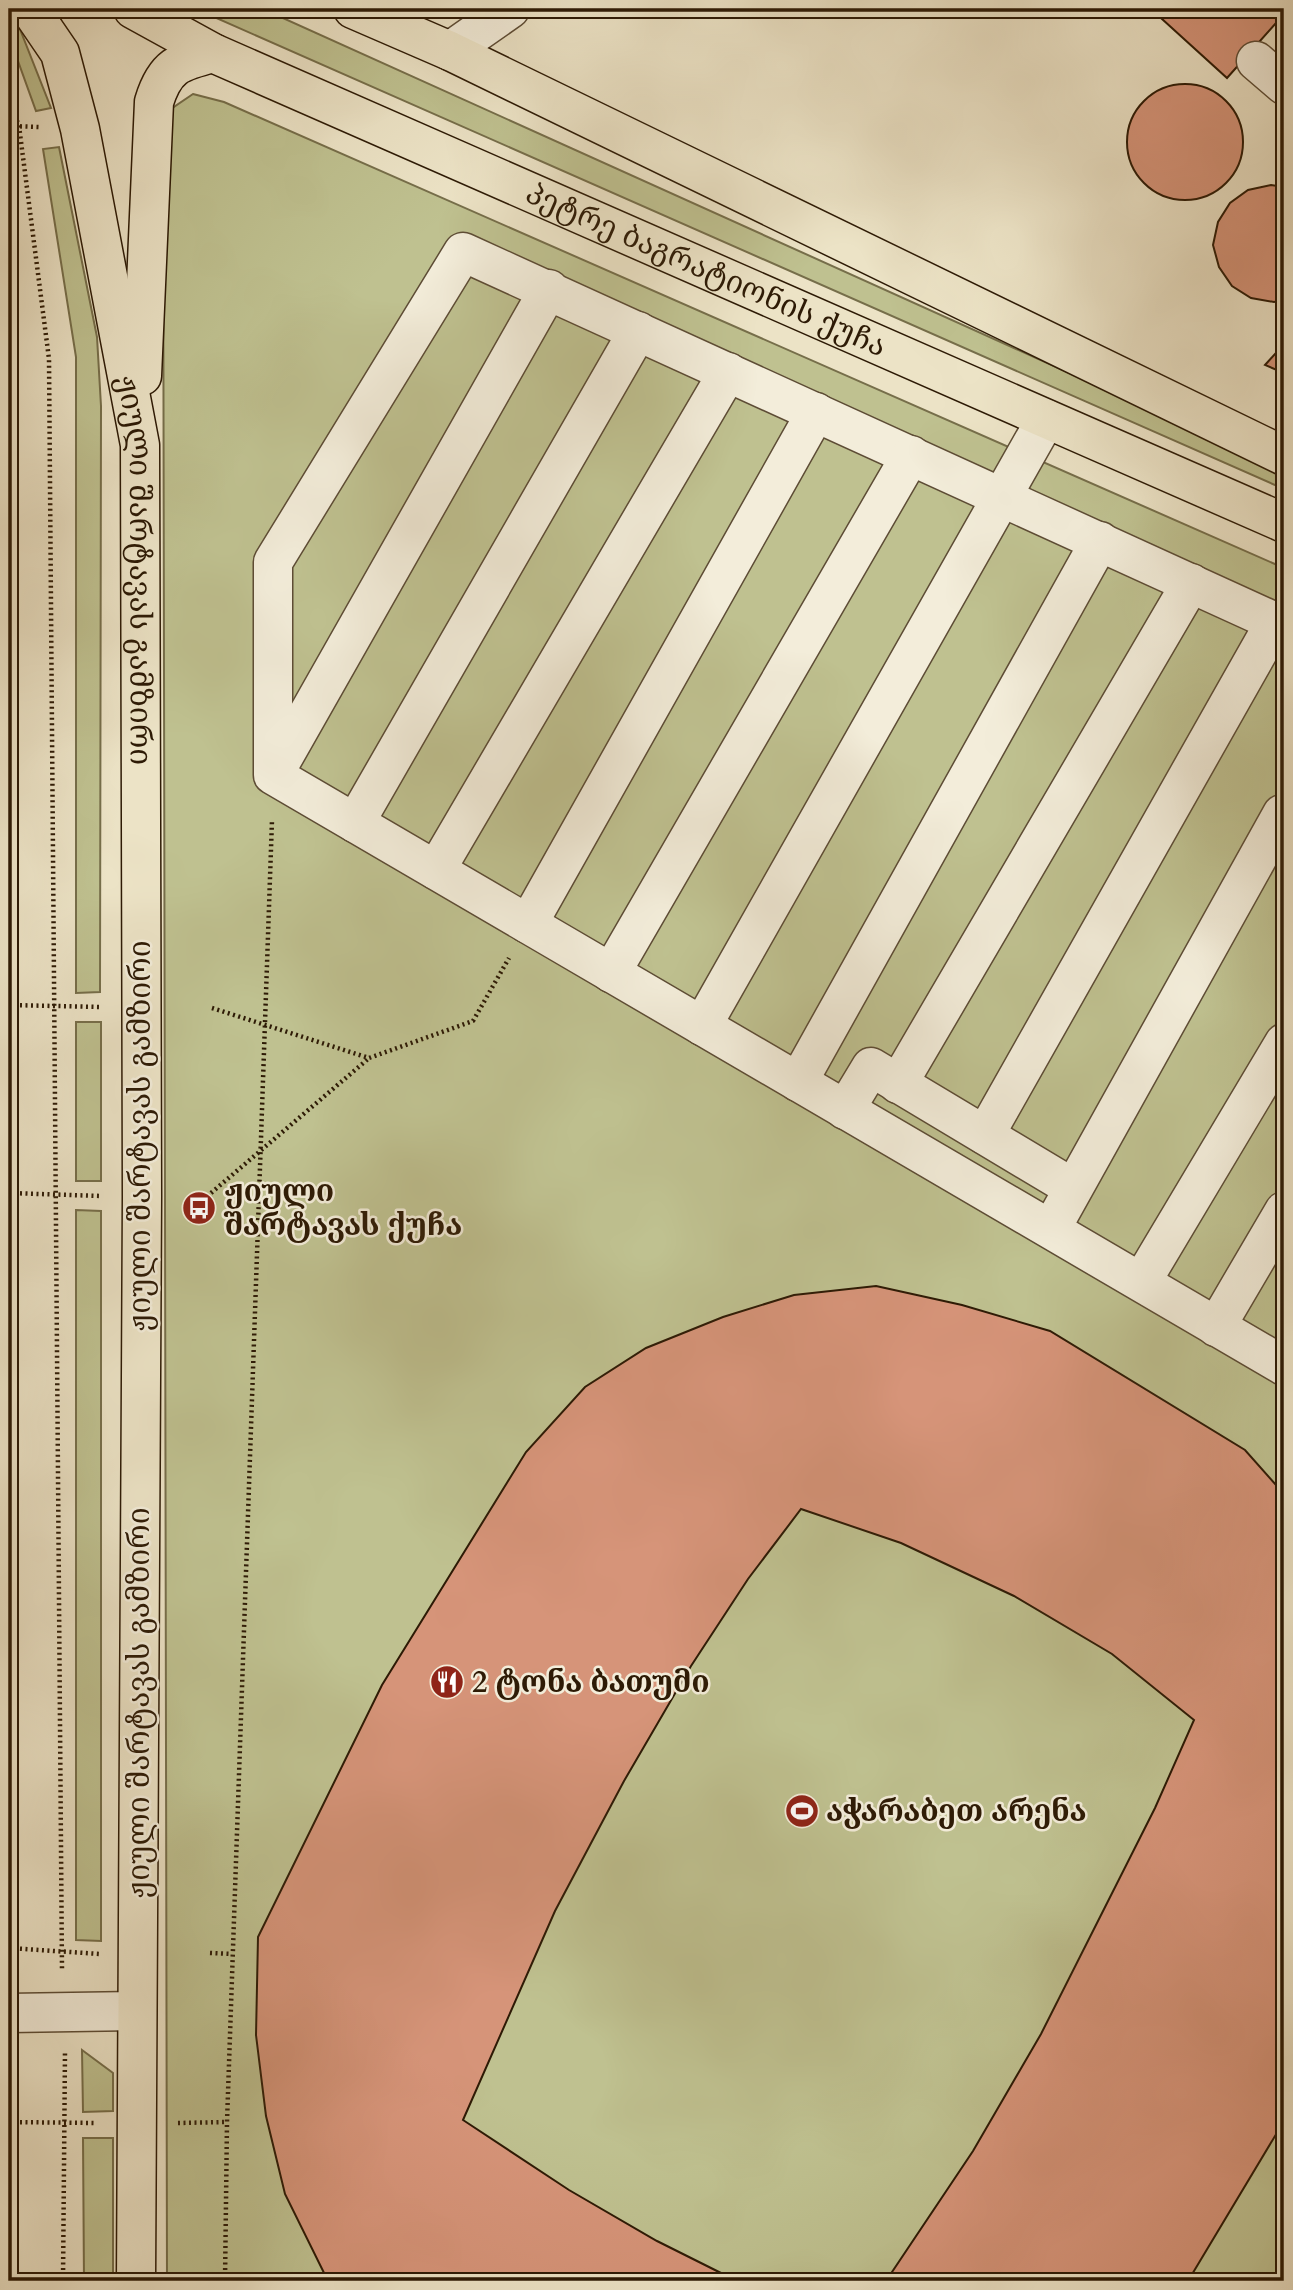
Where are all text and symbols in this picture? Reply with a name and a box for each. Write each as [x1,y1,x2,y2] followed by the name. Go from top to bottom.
[519,172,893,367] street label: პეტრე ბაგრატიონის ქუჩა
[107,371,163,765] street label: ჟიული შარტავას გამზირი
[120,940,161,1332] street label: ჟიული შარტავას გამზირი
[223,1171,462,1246] place label: ჟიული შარტავას ქუჩა
[180,1189,218,1227] bus stop icon: ჟიული შარტავას ქუჩა
[119,1507,160,1899] street label: ჟიული შარტავას გამზირი
[472,1662,710,1703] place label: 2 ტონა ბათუმი
[428,1663,466,1701] restaurant icon: 2 ტონა ბათუმი
[826,1791,1087,1832] place label: აჭარაბეთ არენა
[783,1792,821,1830] sports icon: აჭარაბეთ არენა

